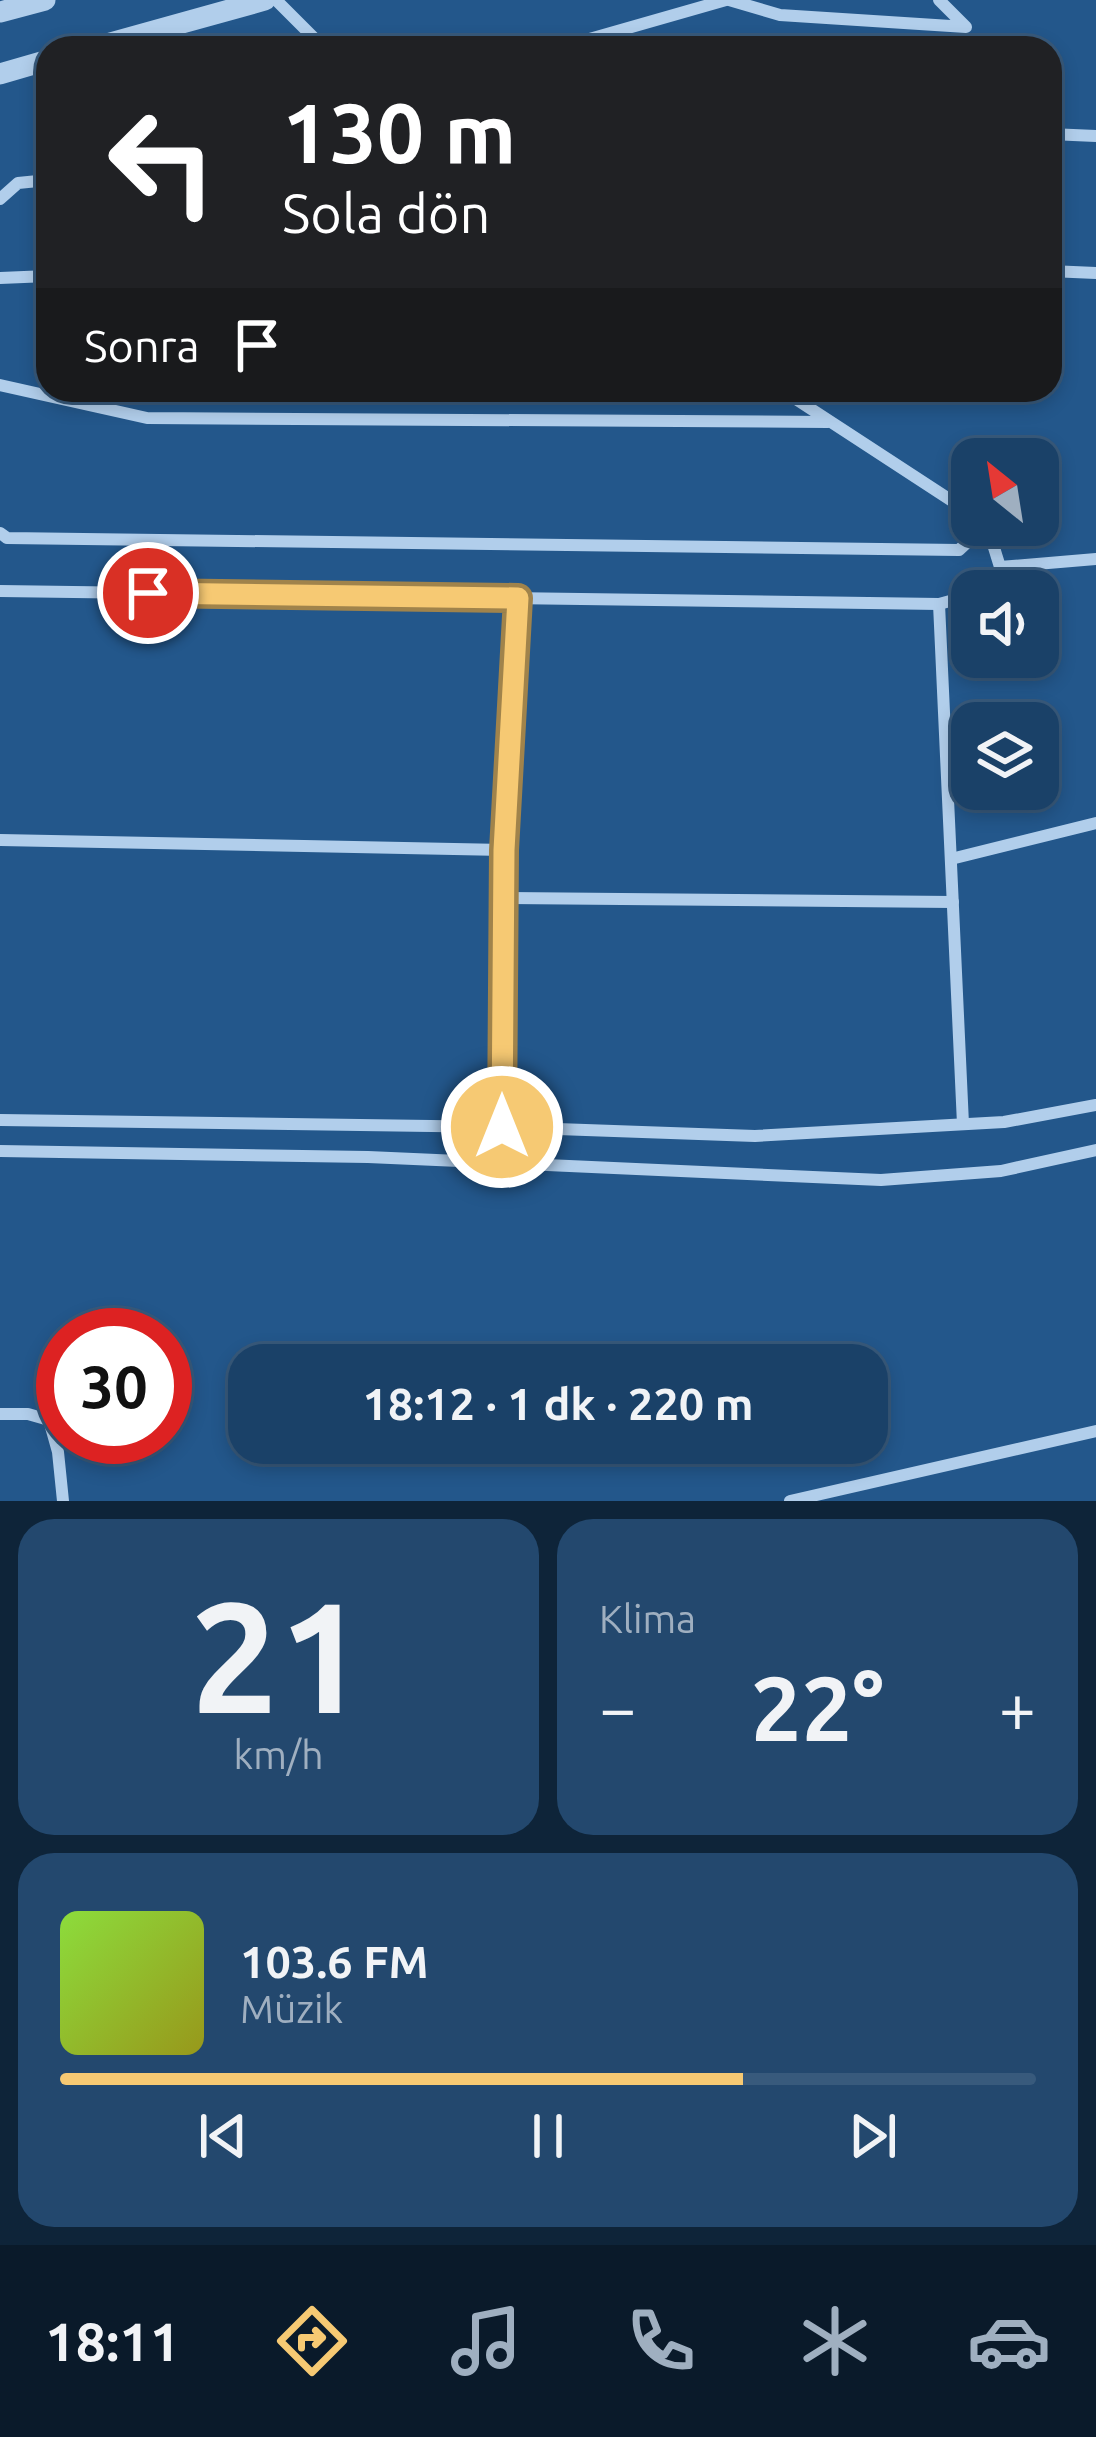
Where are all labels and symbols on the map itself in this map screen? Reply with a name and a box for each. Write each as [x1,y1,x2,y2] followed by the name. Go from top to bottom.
[951,438,1059,546] north arrow
[97,542,199,644] pin
[439,1064,565,1190] position arrow
[36,1308,192,1464] speed limit sign: 30

